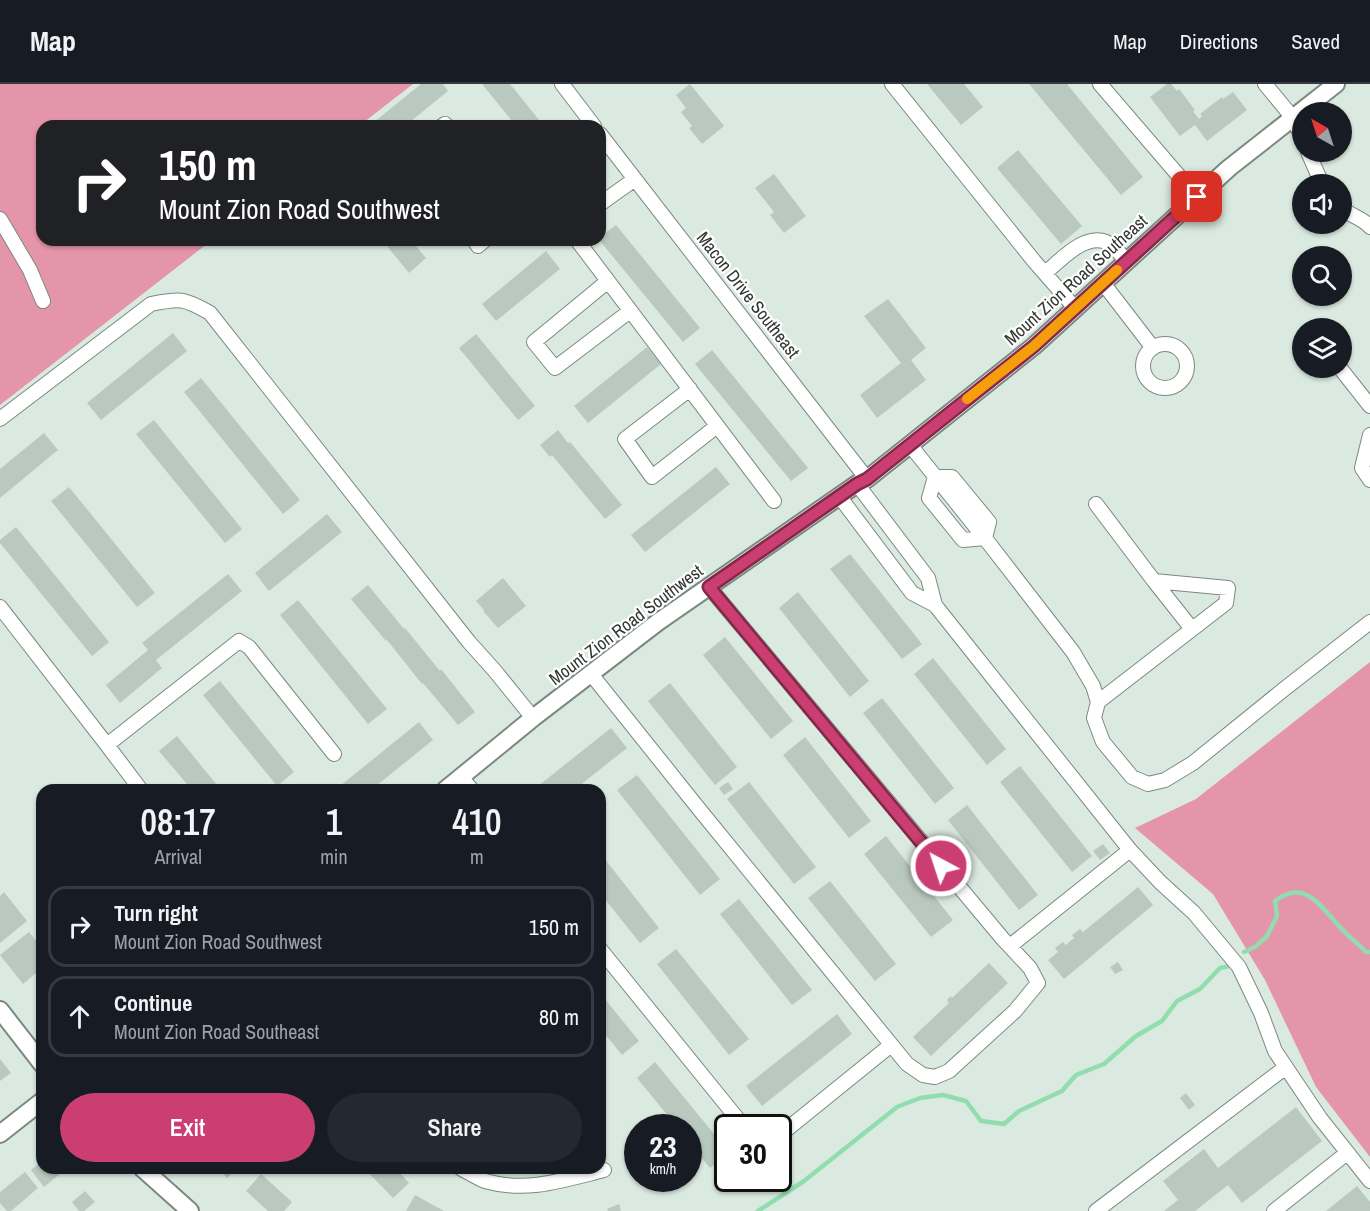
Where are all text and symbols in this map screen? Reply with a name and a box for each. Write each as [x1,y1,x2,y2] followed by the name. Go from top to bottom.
[30,22,76,60] text: Map
[1113,27,1147,56] text: Map
[1180,27,1258,56] text: Directions
[1291,27,1340,56] text: Saved
[1292,102,1352,162] north arrow
[1292,102,1352,378] map controls
[159,137,257,193] text: 150 m
[60,144,138,222] icon: right
[1171,171,1222,222] pin
[1292,174,1352,234] button: sound
[1180,180,1213,213] icon: arrive
[159,191,440,227] text: Mount Zion Road Southwest
[999,209,1153,351] street label: Mount Zion Road Southeast
[691,226,806,363] street label: Macon Drive Southeast
[1292,246,1352,306] button: search
[1292,318,1352,378] button: layers
[543,558,708,691] street label: Mount Zion Road Southwest
[141,798,216,846] text: 08:17
[326,798,342,846] text: 1
[452,798,501,846] text: 410
[909,834,973,898] position arrow
[154,843,202,870] text: Arrival
[320,843,348,870] text: min
[470,843,484,870] text: m
[114,898,198,928] text: Turn right
[63,910,96,943] icon: right
[529,912,579,942] text: 150 m
[114,928,322,955] text: Mount Zion Road Southwest
[114,988,192,1018] text: Continue
[63,1000,96,1033] icon: ahead
[539,1002,579,1032] text: 80 m
[114,1018,319,1045] text: Mount Zion Road Southeast
[60,1093,315,1162] button: Exit
[327,1093,582,1162] button: Share
[714,1114,792,1192] speed limit sign: 30
[649,1126,677,1166] text: 23
[650,1158,676,1179] text: km/h

